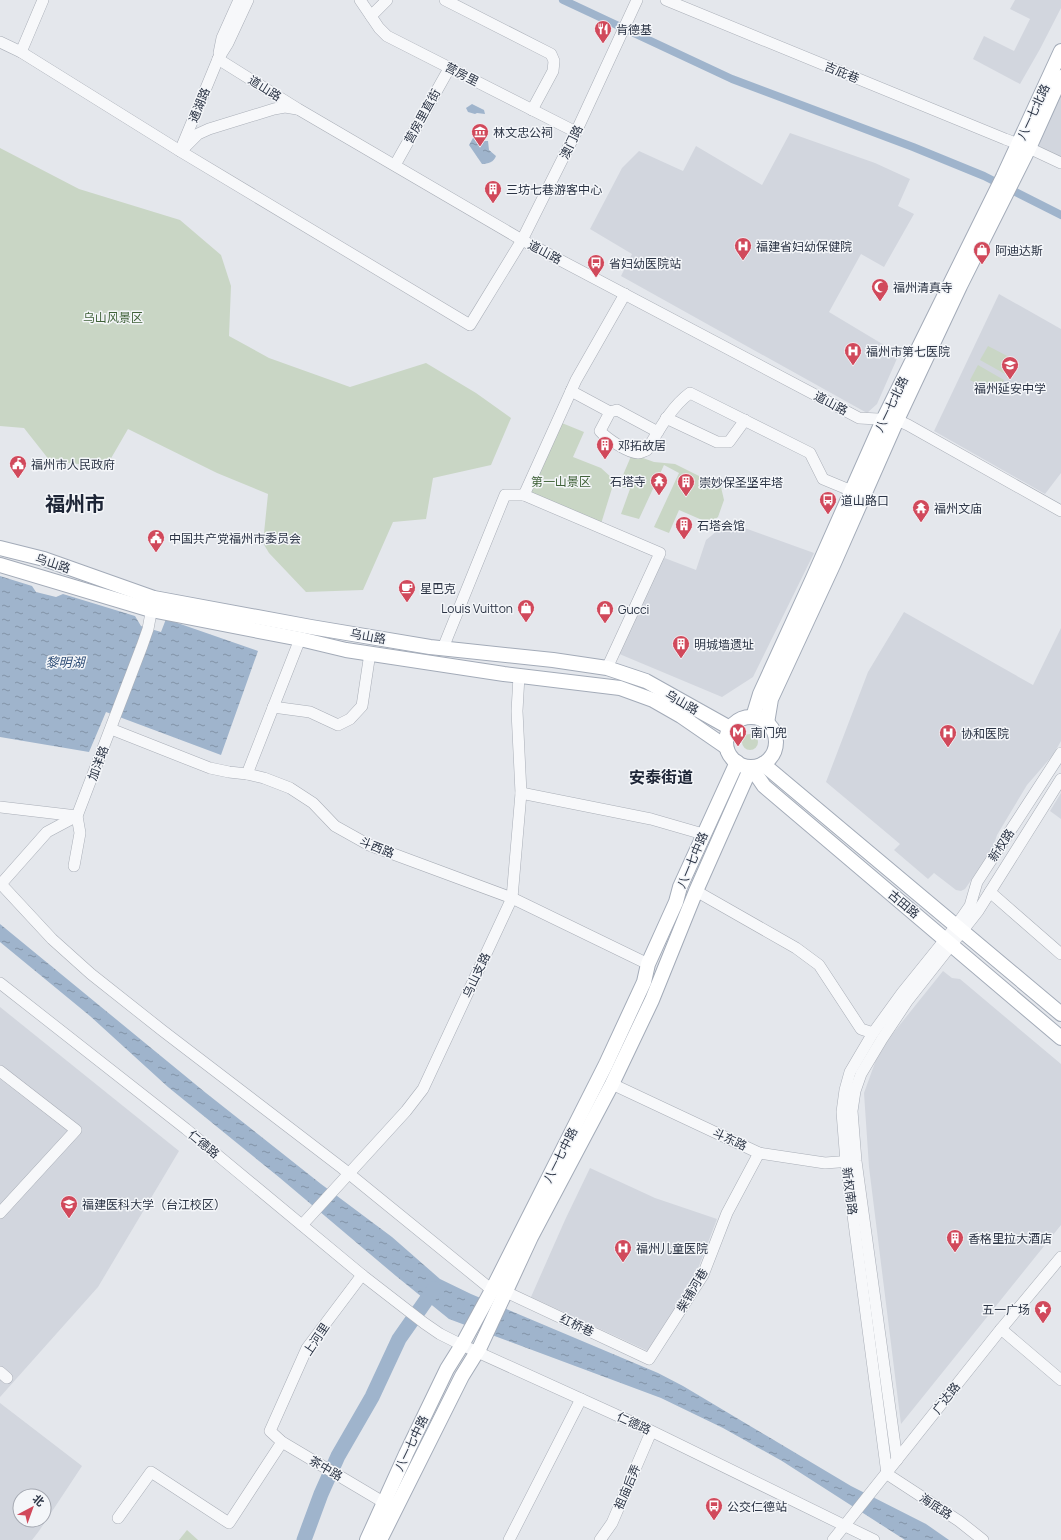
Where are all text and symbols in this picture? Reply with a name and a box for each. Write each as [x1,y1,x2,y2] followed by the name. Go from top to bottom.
[593,19,613,44] restaurant icon: 肯德基
[616,21,652,38] place label: 肯德基
[822,57,862,87] street label: 吉庇巷
[442,58,482,90] street label: 营房里
[245,71,285,105] street label: 道山路
[1013,81,1053,143] street label: 八一七北路
[184,85,214,125] street label: 通湖路
[400,86,444,146] street label: 营房里直街
[470,122,490,147] museum icon: 林文忠公祠
[555,122,587,162] street label: 澳门路
[493,124,553,141] place label: 林文忠公祠
[483,179,503,204] building icon: 三坊七巷游客中心
[506,181,602,198] place label: 三坊七巷游客中心
[525,236,565,268] street label: 道山路
[733,236,753,261] hospital icon: 福建省妇幼保健院
[756,238,852,255] place label: 福建省妇幼保健院
[972,240,992,265] shop icon: 阿迪达斯
[995,242,1043,259] place label: 阿迪达斯
[586,253,606,278] bus stop icon: 省妇幼医院站
[609,255,681,272] place label: 省妇幼医院站
[870,277,890,302] mosque icon: 福州清真寺
[893,279,953,296] place label: 福州清真寺
[83,309,143,326] park label: 乌山风景区
[843,341,863,366] hospital icon: 福州市第七医院
[866,343,950,360] place label: 福州市第七医院
[1000,355,1020,380] school or university icon: 福州延安中学
[870,373,912,435] street label: 八一七北路
[974,380,1046,397] place label: 福州延安中学
[811,387,851,419] street label: 道山路
[595,435,615,460] building icon: 邓拓故居
[618,437,666,454] place label: 邓拓故居
[8,454,28,479] public building icon: 福州市人民政府
[31,456,115,473] place label: 福州市人民政府
[649,471,669,496] temple icon: 石塔寺
[676,472,696,497] building icon: 崇妙保圣坚牢塔
[531,473,591,490] park label: 第一山景区
[610,473,646,490] place label: 石塔寺
[699,474,783,491] place label: 崇妙保圣坚牢塔
[45,490,105,517] district label: 福州市
[818,490,838,515] bus stop icon: 道山路口
[841,492,889,509] place label: 道山路口
[911,498,931,523] temple icon: 福州文庙
[934,500,982,517] place label: 福州文庙
[674,515,694,540] building icon: 石塔会馆
[697,517,745,534] place label: 石塔会馆
[146,528,166,553] public building icon: 中国共产党福州市委员会
[169,530,301,547] place label: 中国共产党福州市委员会
[33,549,73,577] street label: 乌山路
[397,578,417,603] cafe icon: 星巴克
[420,580,456,597] place label: 星巴克
[516,598,536,623] shop icon: Louis Vuitton
[595,599,615,624] shop icon: Gucci
[441,600,513,617] place label: Louis Vuitton
[618,601,649,618] place label: Gucci
[349,625,387,647] street label: 乌山路
[671,634,691,659] building icon: 明城墙遗址
[694,636,754,653] place label: 明城墙遗址
[45,653,86,671] water label: 黎明湖
[662,686,702,718] street label: 乌山路
[728,722,748,747] metro station icon: 南门兜
[938,723,958,748] hospital icon: 协和医院
[751,724,787,741] place label: 南门兜
[961,725,1009,742] place label: 协和医院
[84,743,112,783] street label: 加洋路
[629,766,693,788] district label: 安泰街道
[984,825,1018,865] street label: 新权路
[672,829,712,891] street label: 八一七中路
[357,832,397,862] street label: 斗西路
[885,886,923,922] street label: 古田路
[458,950,494,1000] street label: 乌山支路
[539,1124,581,1186] street label: 八一七中路
[710,1124,750,1154] street label: 斗东路
[185,1126,223,1162] street label: 仁德路
[839,1166,861,1216] street label: 新权南路
[59,1194,79,1219] school or university icon: 福建医科大学（台江校区）
[82,1196,226,1213] place label: 福建医科大学（台江校区）
[945,1228,965,1253] building icon: 香格里拉大酒店
[968,1230,1052,1247] place label: 香格里拉大酒店
[613,1238,633,1263] hospital icon: 福州儿童医院
[636,1240,708,1257] place label: 福州儿童医院
[672,1265,712,1315] street label: 柴铺河巷
[1033,1299,1053,1324] place icon: 五一广场
[982,1301,1030,1318] place label: 五一广场
[557,1310,597,1340] street label: 红桥巷
[299,1319,333,1359] street label: 上河里
[928,1379,964,1417] street label: 广达路
[614,1408,654,1438] street label: 仁德路
[390,1412,432,1474] street label: 八一七中路
[306,1452,346,1484] street label: 茶中路
[610,1462,644,1512] street label: 祖庙后弄
[12,1488,52,1528] north arrow
[916,1489,956,1523] street label: 海底路
[30,1491,48,1509] text: 北
[704,1496,724,1521] bus stop icon: 公交仁德站
[727,1498,787,1515] place label: 公交仁德站

